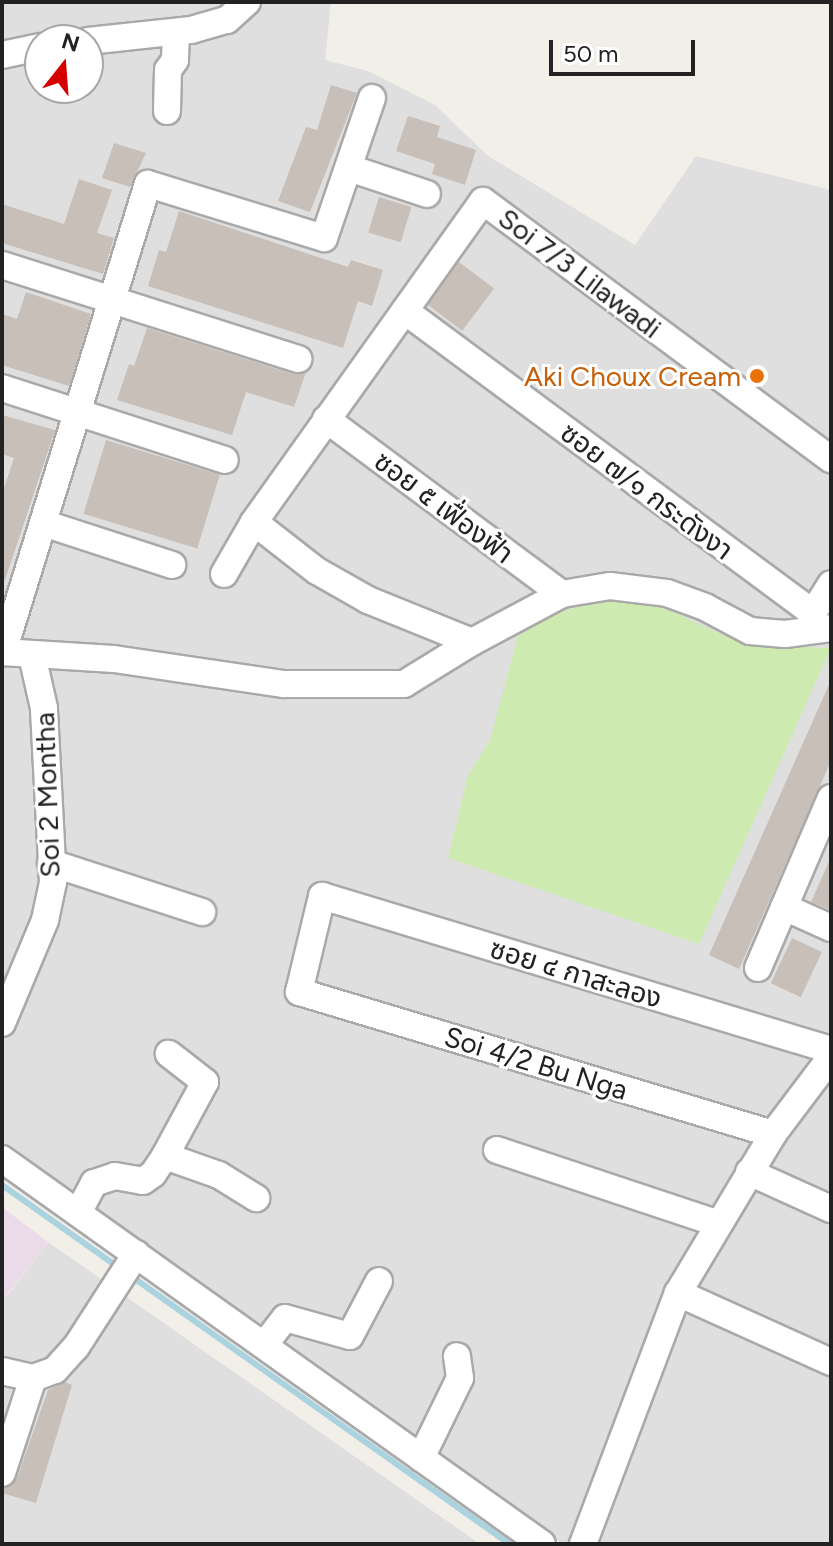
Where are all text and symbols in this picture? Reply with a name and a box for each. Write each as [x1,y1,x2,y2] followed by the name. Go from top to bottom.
[24,24,104,104] north arrow
[553,24,699,74] scale bar
[58,27,83,58] text: N
[563,39,619,68] text: 50 m
[492,201,668,345] street label: Soi 7/3 Lilawadi
[524,359,741,393] place label: Aki Choux Cream
[748,367,766,385] marker: Aki Choux Cream
[554,415,740,567] street label: ซอย ๗/๑ กระดังงา
[368,444,520,570] street label: ซอย ๕ เฟื่องฟ้า
[27,712,67,878] street label: Soi 2 Montha
[486,931,666,1015] street label: ซอย ๔ กาสะลอง
[440,1019,632,1107] street label: Soi 4/2 Bu Nga

